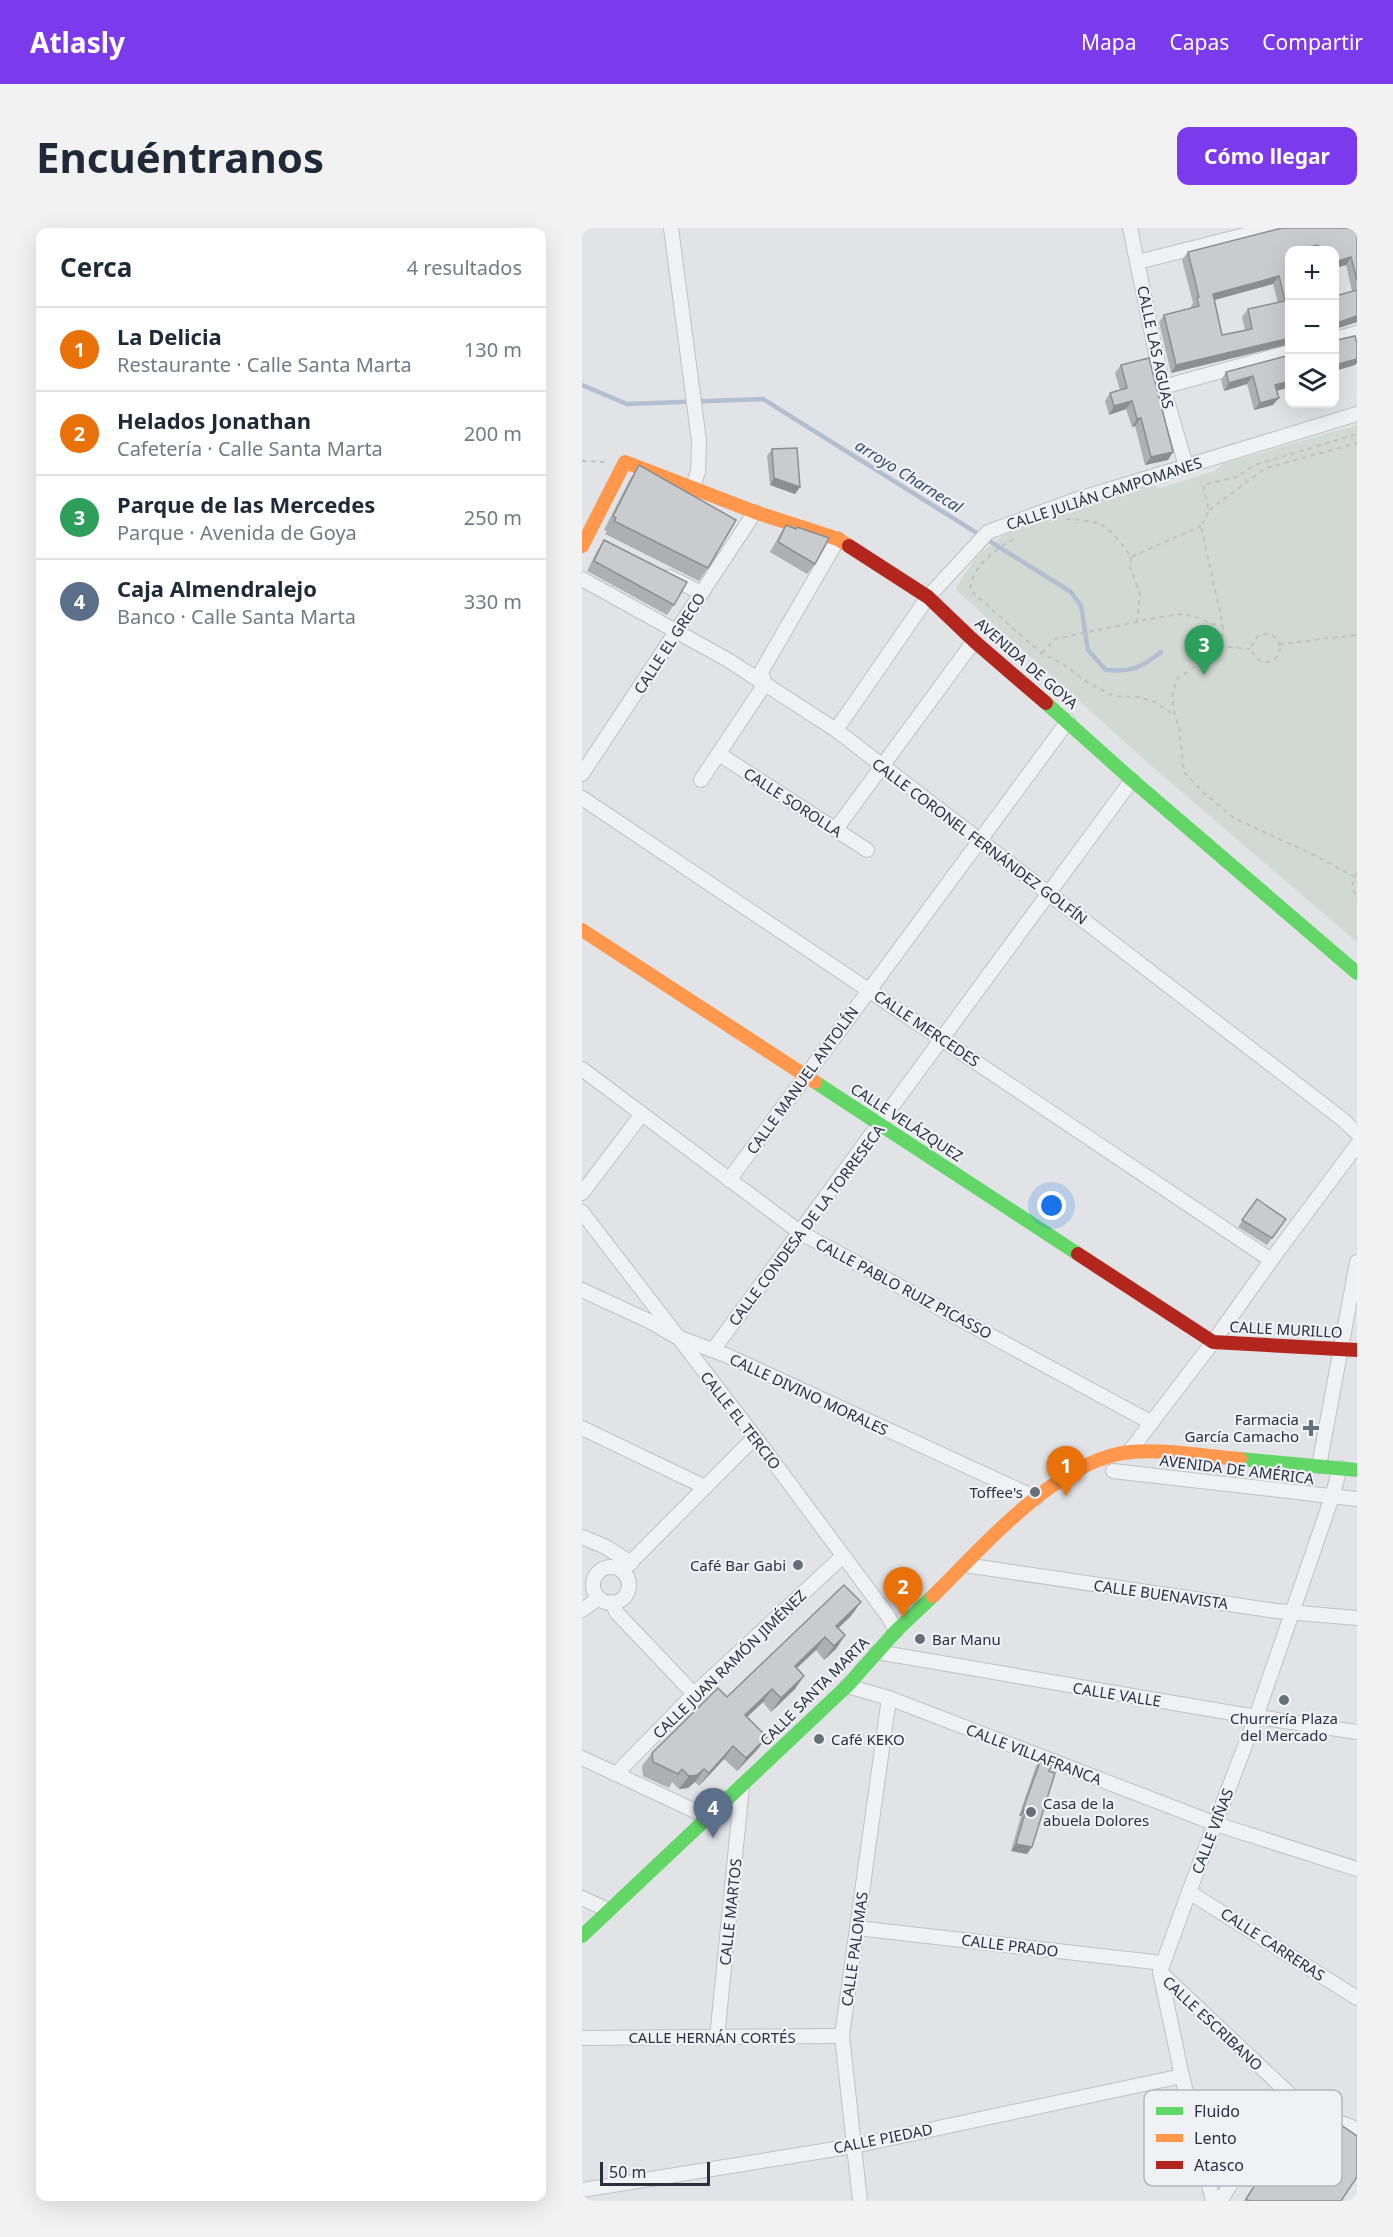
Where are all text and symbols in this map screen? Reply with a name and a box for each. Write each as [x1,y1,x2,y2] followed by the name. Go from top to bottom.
[30,23,125,61] text: Atlasly
[1081,28,1137,56] text: Mapa
[1170,28,1229,56] text: Capas
[1262,28,1363,56] text: Compartir
[1177,127,1357,185] button: Cómo llegar
[36,128,324,185] text: Encuéntranos
[1285,246,1339,408] map controls
[1285,246,1339,300] button: +
[60,249,132,285] text: Cerca
[407,254,522,281] text: 4 resultados
[1133,284,1179,410] street label: CALLE LAS AGUAS
[1285,300,1339,354] button: −
[117,321,222,351] text: La Delicia
[74,336,85,363] text: 1
[464,336,522,363] text: 130 m
[117,351,412,378] text: Restaurante · Calle Santa Marta
[1285,354,1339,408] button: layers
[117,405,311,435] text: Helados Jonathan
[74,420,85,447] text: 2
[464,420,522,447] text: 200 m
[851,434,968,518] water label: arroyo Charnecal
[117,435,383,462] text: Cafetería · Calle Santa Marta
[1004,452,1204,534] street label: CALLE JULIÁN CAMPOMANES
[117,489,375,519] text: Parque de las Mercedes
[74,504,85,531] text: 3
[464,504,522,531] text: 250 m
[117,519,357,546] text: Parque · Avenida de Goya
[117,573,317,603] text: Caja Almendralejo
[74,588,85,615] text: 4
[464,588,522,615] text: 330 m
[629,589,709,697] street label: CALLE EL GRECO
[117,603,356,630] text: Banco · Calle Santa Marta
[971,613,1083,713] street label: AVENIDA DE GOYA
[1184,626,1224,675] pin: 3
[868,753,1092,929] street label: CALLE CORONEL FERNÁNDEZ GOLFÍN
[740,763,846,841] street label: CALLE SOROLLA
[870,985,984,1071] street label: CALLE MERCEDES
[742,1002,862,1158] street label: CALLE MANUEL ANTOLÍN
[847,1078,967,1166] street label: CALLE VELÁZQUEZ
[724,1120,889,1330] street label: CALLE CONDESA DE LA TORRESECA
[1037,1191,1066,1220] your location
[812,1233,996,1343] street label: CALLE PABLO RUIZ PICASSO
[1229,1316,1343,1342] street label: CALLE MURILLO
[726,1348,892,1440] street label: CALLE DIVINO MORALES
[696,1367,786,1473] street label: CALLE EL TERCIO
[1185,1409,1299,1446] place label: Farmacia García Camacho
[1304,1421,1318,1435] marker: Farmacia García Camacho
[1046,1446,1086,1496] pin: 1
[1159,1450,1316,1488] street label: AVENIDA DE AMÉRICA
[969,1482,1023,1502] place label: Toffee's
[1028,1485,1042,1499] marker: Toffee's
[690,1555,786,1575] place label: Café Bar Gabi
[791,1558,805,1572] marker: Café Bar Gabi
[884,1568,922,1617] pin: 2
[1092,1575,1230,1613] street label: CALLE BUENAVISTA
[648,1585,810,1743] street label: CALLE JUAN RAMÓN JIMÉNEZ
[932,1629,1001,1649] place label: Bar Manu
[755,1632,873,1750] street label: CALLE SANTA MARTA
[913,1632,927,1646] marker: Bar Manu
[1071,1677,1163,1711] street label: CALLE VALLE
[1277,1693,1291,1707] marker: Churrería Plaza del Mercado
[1230,1708,1338,1745] place label: Churrería Plaza del Mercado
[963,1719,1105,1789] street label: CALLE VILLAFRANCA
[831,1729,905,1749] place label: Café KEKO
[812,1732,826,1746] marker: Café KEKO
[1186,1785,1238,1877] street label: CALLE VIÑAS
[694,1788,732,1838] pin: 4
[1043,1793,1149,1830] place label: Casa de la abuela Dolores
[1024,1805,1038,1819] marker: Casa de la abuela Dolores
[714,1857,746,1967] street label: CALLE MARTOS
[836,1890,872,2008] street label: CALLE PALOMAS
[1217,1903,1329,1985] street label: CALLE CARRERAS
[960,1929,1060,1961] street label: CALLE PRADO
[1159,1971,1267,2075] street label: CALLE ESCRIBANO
[628,2027,796,2047] street label: CALLE HERNÁN CORTÉS
[1144,2090,1342,2186] legend
[1194,2100,1240,2122] text: Fluido
[832,2119,934,2157] street label: CALLE PIEDAD
[1194,2127,1237,2149] text: Lento
[1194,2154,1244,2176] text: Atasco
[600,2159,710,2186] scale bar
[609,2161,646,2183] text: 50 m

